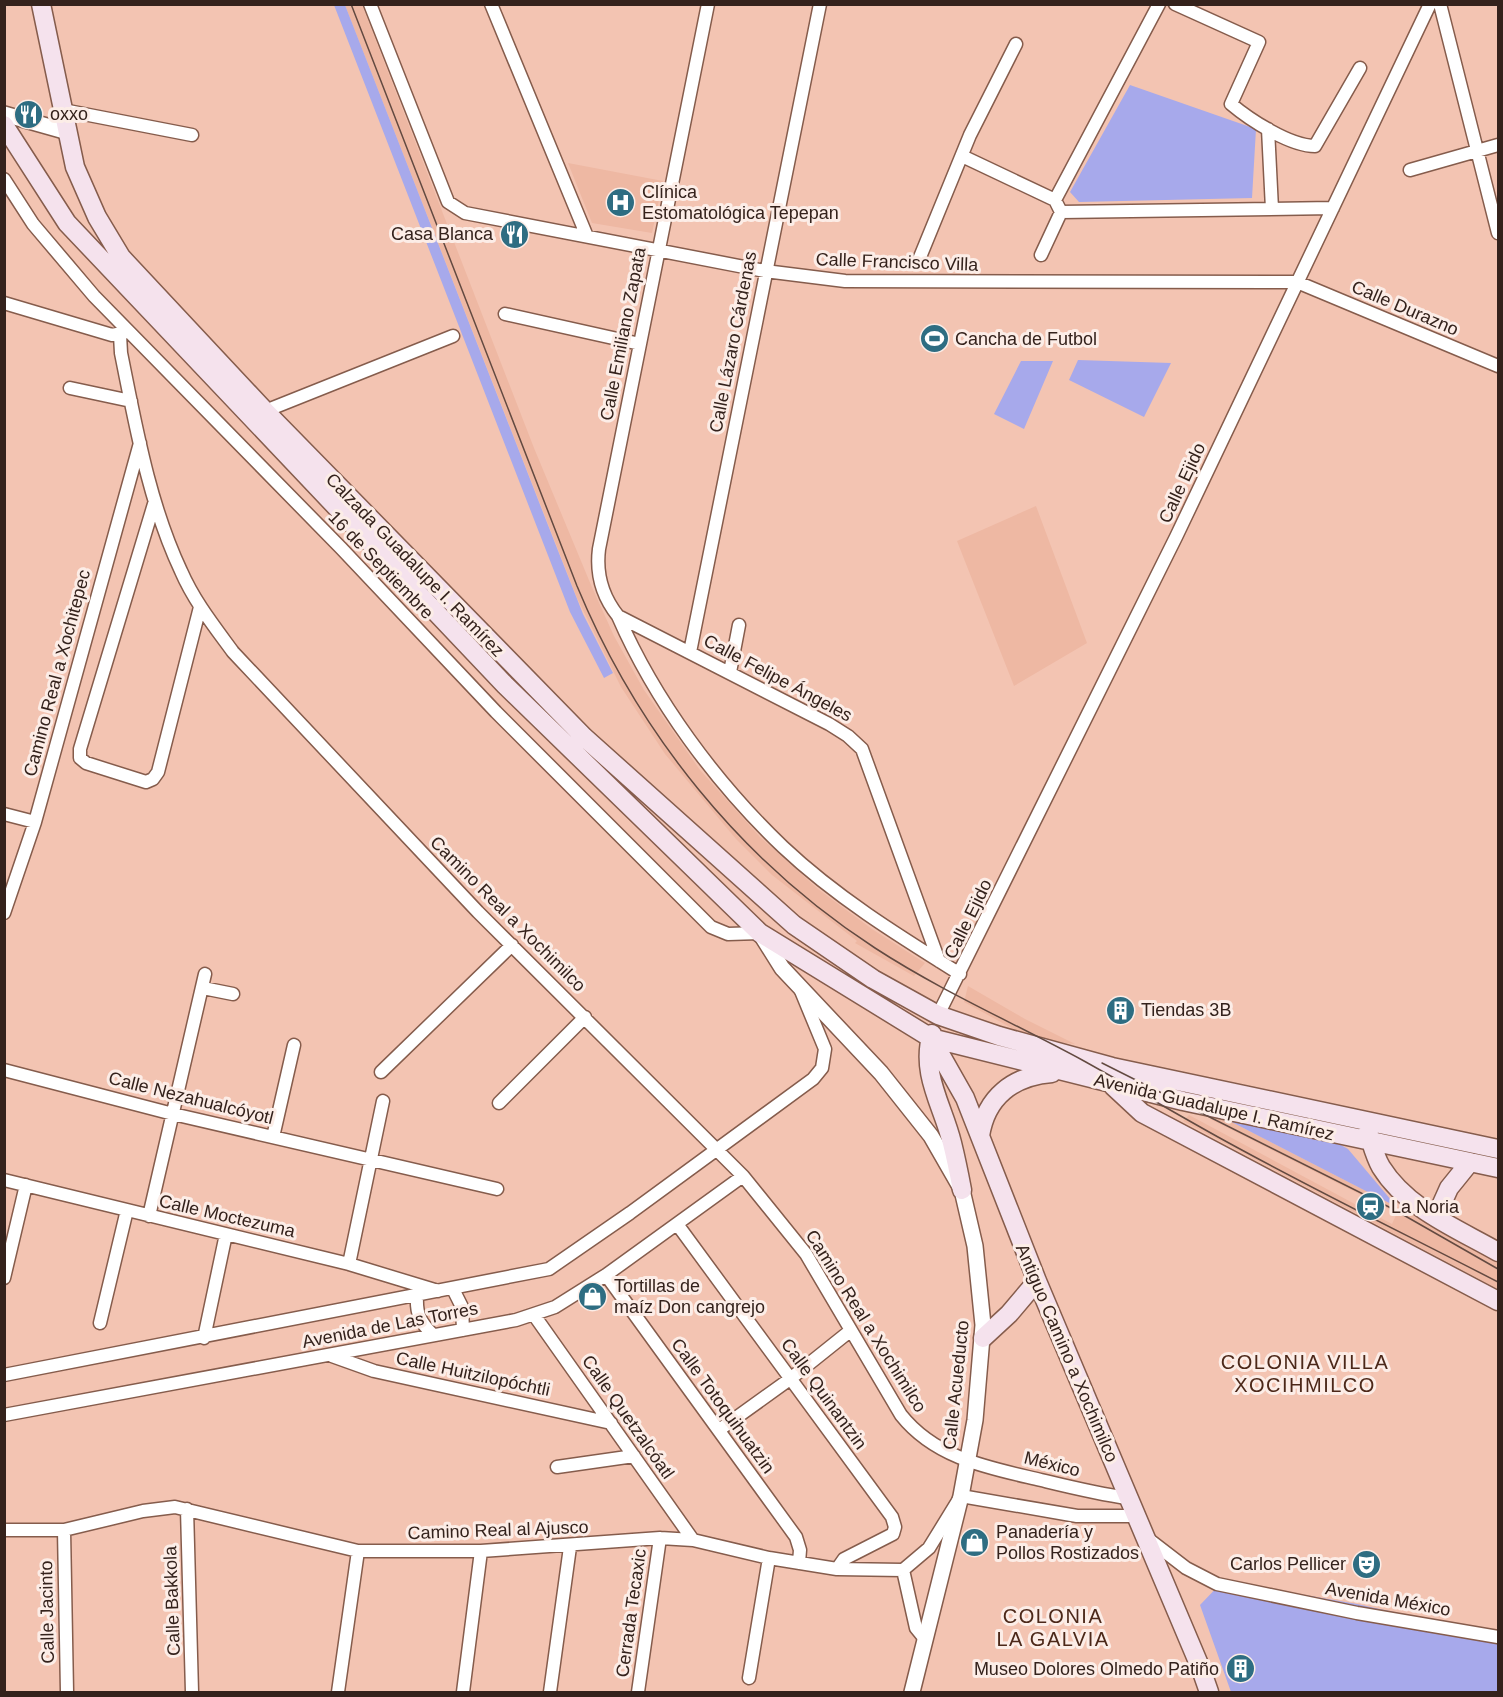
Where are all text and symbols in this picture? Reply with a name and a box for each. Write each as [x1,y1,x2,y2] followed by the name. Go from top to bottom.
[13,98,45,130] restaurant icon: oxxo
[50,104,88,124] place label: oxxo
[642,182,839,223] place label: Clínica Estomatológica Tepepan
[605,186,637,218] hospital icon: Clínica Estomatológica Tepepan
[498,218,530,250] restaurant icon: Casa Blanca
[391,224,494,244] place label: Casa Blanca
[596,245,650,422] street label: Calle Emiliano Zapata
[815,249,980,275] street label: Calle Francisco Villa
[706,250,760,434] street label: Calle Lázaro Cárdenas
[1349,277,1461,339] street label: Calle Durazno
[918,323,950,355] sports icon: Cancha de Futbol
[955,329,1097,349] place label: Cancha de Futbol
[1155,440,1209,526] street label: Calle Ejido
[322,469,508,661] street label: Calzada Guadalupe I. Ramírez
[324,507,438,623] street label: 16 de Septiembre
[20,567,94,779] street label: Camino Real a Xochitepec
[700,630,856,726] street label: Calle Felipe Ángeles
[426,832,590,996] street label: Camino Real a Xochimilco
[940,876,996,962] street label: Calle Ejido
[1104,994,1136,1026] building icon: Tiendas 3B
[1141,1000,1231,1020] place label: Tiendas 3B
[107,1068,275,1128] street label: Calle Nezahualcóyotl
[1092,1070,1336,1144] street label: Avenida Guadalupe I. Ramírez
[157,1191,298,1242] street label: Calle Moctezuma
[1354,1191,1386,1223] station icon: La Noria
[1391,1197,1460,1217] place label: La Noria
[802,1226,930,1416] street label: Camino Real a Xochimilco
[1012,1241,1122,1465] street label: Antiguo Camino a Xochimilco
[614,1276,765,1317] place label: Tortillas de maíz Don cangrejo
[577,1280,609,1312] shop icon: Tortillas de maíz Don cangrejo
[301,1298,479,1352] street label: Avenida de Las Torres
[939,1319,973,1451] street label: Calle Acueducto
[667,1335,779,1477] street label: Calle Totoquihuatzin
[777,1335,871,1453] street label: Calle Quinantzin
[394,1348,552,1400] street label: Calle Huitzilopóchtli
[578,1351,678,1483] street label: Calle Quetzalcóatl
[1221,1351,1389,1396] district label: COLONIA VILLA XOCIHMILCO
[1022,1447,1082,1481] street label: México
[407,1517,589,1543] street label: Camino Real al Ajusco
[996,1522,1139,1563] place label: Panadería y Pollos Rostizados
[959,1526,991,1558] shop icon: Panadería y Pollos Rostizados
[160,1545,184,1656] street label: Calle Bakkola
[612,1547,650,1679] street label: Cerrada Tecaxic
[1351,1548,1383,1580] theatre icon: Carlos Pellicer
[1230,1554,1346,1574] place label: Carlos Pellicer
[36,1560,58,1664] street label: Calle Jacinto
[1324,1578,1452,1620] street label: Avenida México
[996,1605,1110,1650] district label: COLONIA LA GALVIA
[1224,1653,1256,1685] building icon: Museo Dolores Olmedo Patiño
[974,1659,1219,1679] place label: Museo Dolores Olmedo Patiño

